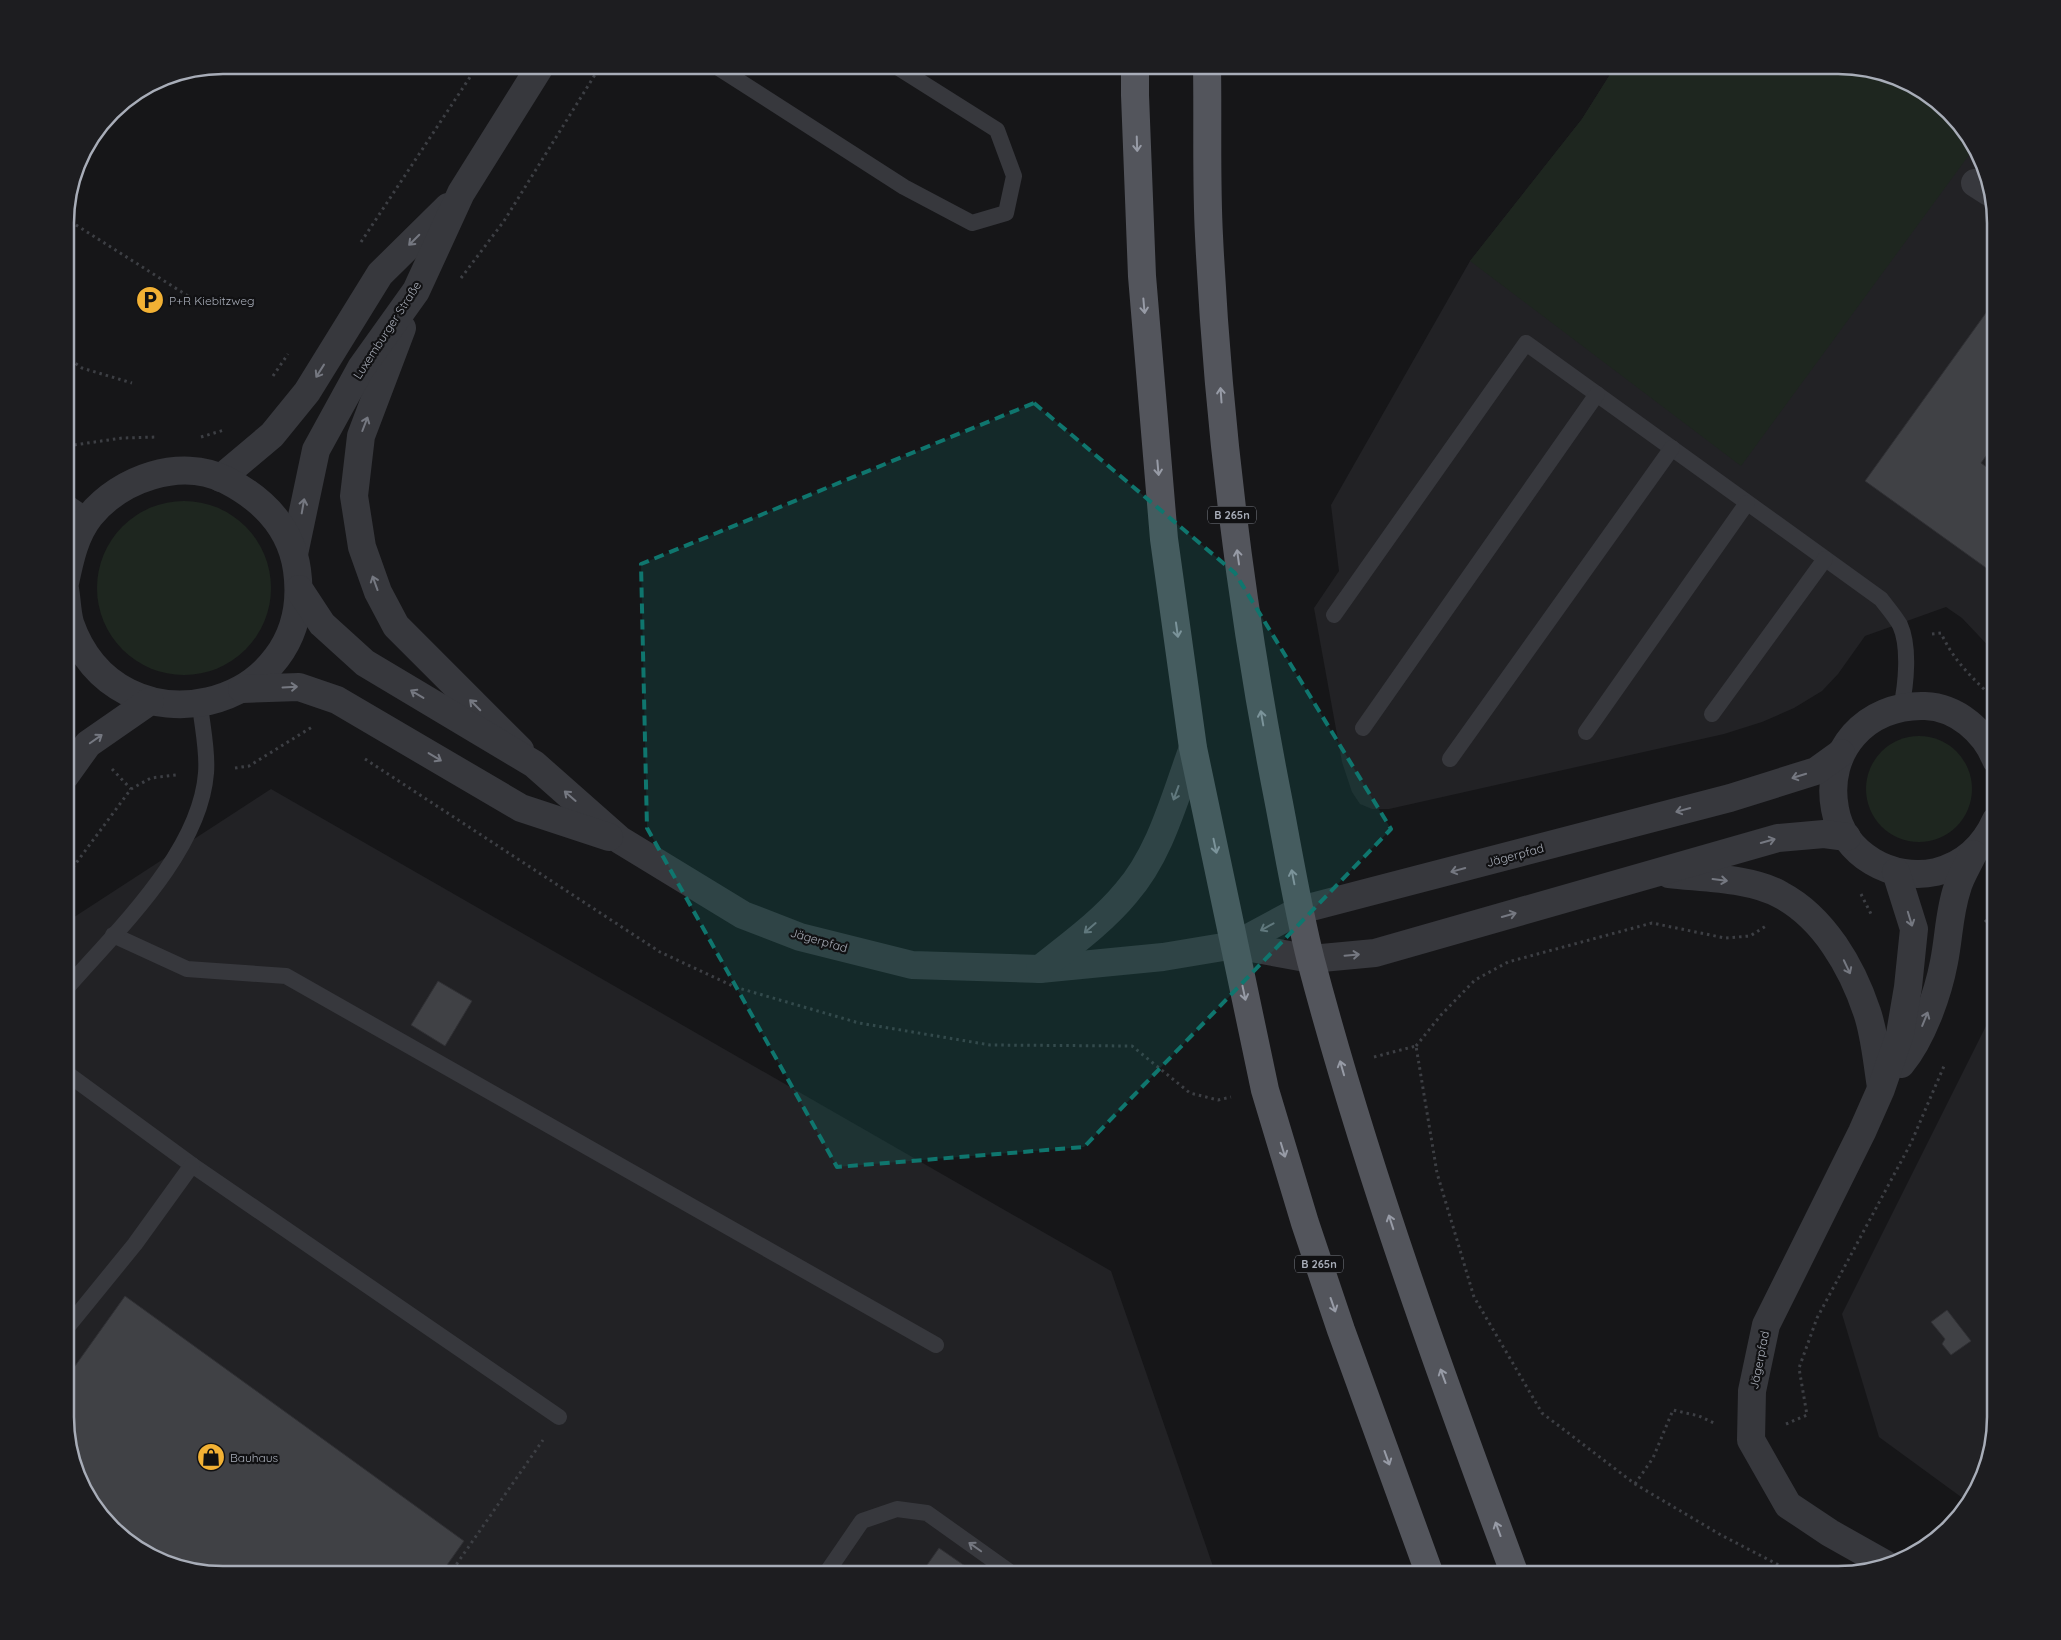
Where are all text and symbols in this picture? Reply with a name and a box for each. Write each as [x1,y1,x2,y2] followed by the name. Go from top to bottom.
[1132,136,1141,152] one-way arrow
[408,234,420,246] one-way arrow
[350,278,424,382] street label: Luxemburger Straße
[135,285,165,315] parking icon: P+R Kiebitzweg
[169,293,255,308] place label: P+R Kiebitzweg
[1140,298,1149,314] one-way arrow
[314,364,324,378] one-way arrow
[1216,388,1225,404] one-way arrow
[361,417,370,432] one-way arrow
[1153,460,1163,476] one-way arrow
[299,499,308,515] one-way arrow
[1208,506,1256,524] road number: B 265n
[1233,549,1243,565] one-way arrow
[370,575,379,591] one-way arrow
[1172,621,1182,637] one-way arrow
[282,682,298,692] one-way arrow
[411,689,425,699] one-way arrow
[469,699,481,711] one-way arrow
[1257,710,1267,726] one-way arrow
[89,734,103,744] one-way arrow
[428,753,442,763] one-way arrow
[1792,772,1808,782] one-way arrow
[1171,785,1180,801] one-way arrow
[564,790,577,802] one-way arrow
[1675,806,1691,815] one-way arrow
[1760,836,1776,845] one-way arrow
[1211,838,1220,854] one-way arrow
[1485,840,1545,870] street label: Jägerpfad
[1450,865,1466,875] one-way arrow
[1288,869,1298,885] one-way arrow
[1712,875,1728,885] one-way arrow
[1500,909,1516,919] one-way arrow
[1906,910,1916,926] one-way arrow
[1084,922,1097,934] one-way arrow
[1260,923,1275,932] one-way arrow
[789,925,849,955] street label: Jägerpfad
[1344,950,1360,960] one-way arrow
[1843,959,1852,974] one-way arrow
[1240,984,1250,1000] one-way arrow
[1921,1012,1931,1027] one-way arrow
[1336,1060,1346,1076] one-way arrow
[1278,1142,1288,1158] one-way arrow
[1385,1215,1395,1231] one-way arrow
[1295,1256,1343,1272] road number: B 265n
[1329,1297,1338,1312] one-way arrow
[1746,1330,1772,1390] street label: Jägerpfad
[1438,1369,1447,1384] one-way arrow
[196,1442,226,1472] shop icon: Bauhaus
[230,1450,279,1465] place label: Bauhaus
[1383,1450,1392,1465] one-way arrow
[1493,1522,1502,1538] one-way arrow
[968,1542,982,1552] one-way arrow

